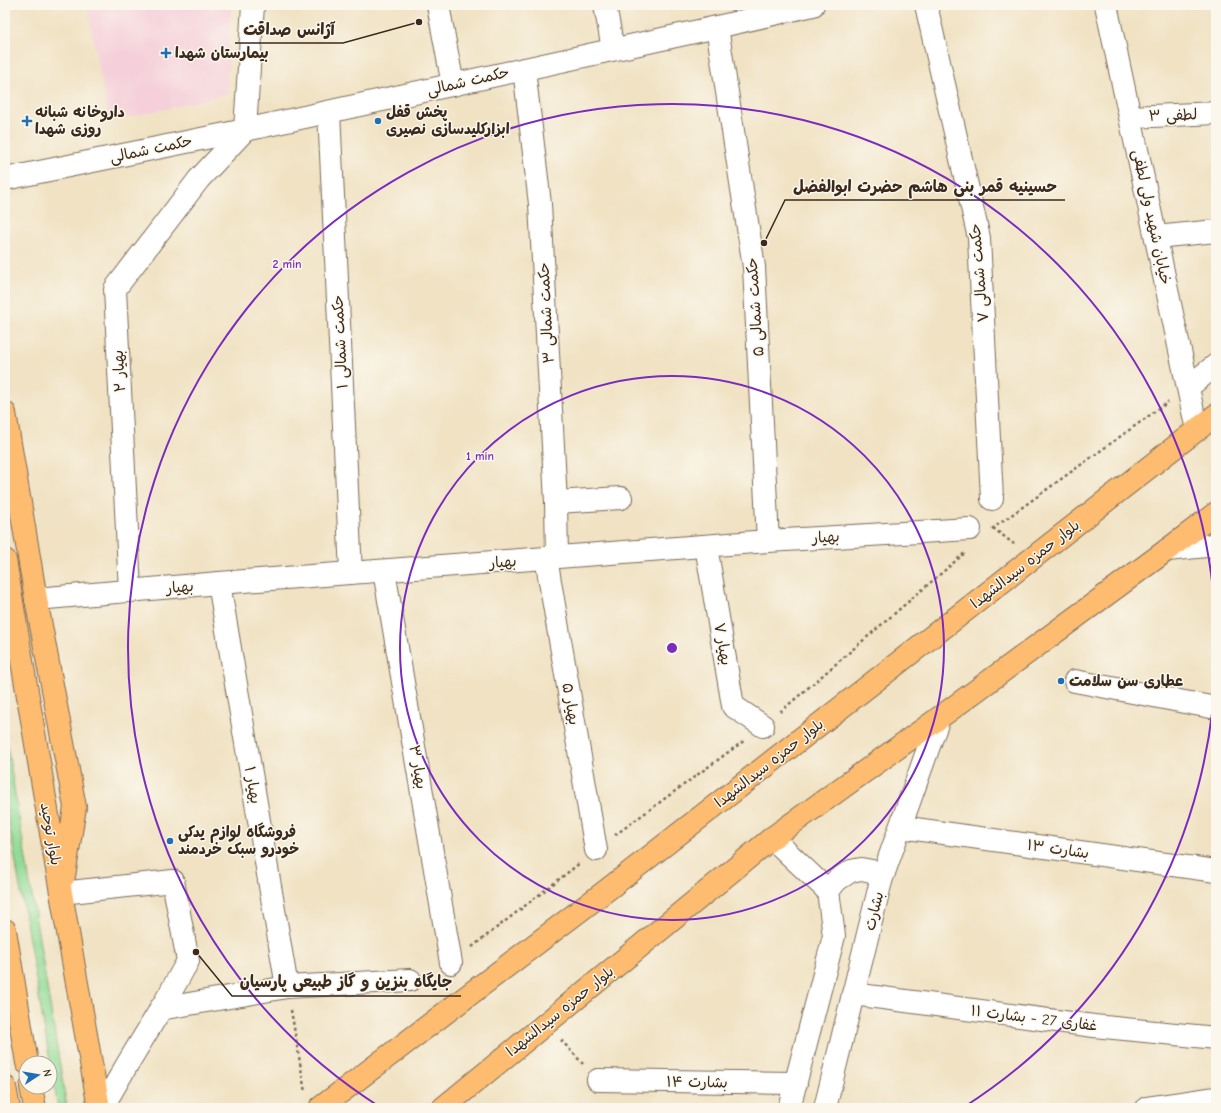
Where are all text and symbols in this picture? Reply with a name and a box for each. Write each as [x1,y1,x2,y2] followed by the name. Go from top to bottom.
[235,15,343,43] callout: آژانس صداقت
[243,21,336,39] text: آژانس صداقت
[175,44,269,62] place label: بیمارستان شهدا
[160,47,172,59] marker: بیمارستان شهدا
[425,63,511,100] street label: حکمت شمالی
[35,103,125,138] place label: داروخانه شبانه روزی شهدا
[386,103,510,138] place label: پخش قفل ابزارکلیدسازی نصیری
[1148,105,1198,126] street label: لطفی ۳
[22,116,32,126] marker: داروخانه شبانه روزی شهدا
[373,116,383,126] marker: پخش قفل ابزارکلیدسازی نصیری
[108,131,194,167] street label: حکمت شمالی
[1128,148,1175,286] street label: خیابان شهید ولی لطفی
[785,172,1065,200] callout: حسینیه قمر بنی هاشم حضرت ابوالفضل
[793,178,1057,199] text: حسینیه قمر بنی هاشم حضرت ابوالفضل
[966,223,993,323] street label: حکمت شمالی ۷
[272,257,302,271] text: 2 min
[743,257,768,357] street label: حکمت شمالی ۵
[534,262,559,364] street label: حکمت شمالی ۳
[329,294,352,390] street label: حکمت شمالی ۱
[109,349,129,393] street label: بهیار ۲
[466,449,494,463] text: 1 min
[967,516,1083,612] street label: بلوار حمزه سیدالشهدا
[811,527,840,547] street label: بهیار
[488,552,517,572] street label: بهیار
[165,577,194,597] street label: بهیار
[710,621,736,667] street label: بهیار ۷
[665,641,679,655] centre of rings
[1069,672,1183,690] place label: عطاری سن سلامت
[1056,676,1066,686] marker: عطاری سن سلامت
[558,681,584,727] street label: بهیار ۵
[711,715,827,811] street label: بلوار حمزه سیدالشهدا
[405,743,431,791] street label: بهیار ۳
[241,765,265,805] street label: بهیار ۱
[37,801,65,867] street label: بلوار توحید
[178,822,299,859] place label: فروشگاه لوازم یدکی خودرو سبک خردمند
[165,836,175,846] marker: فروشگاه لوازم یدکی خودرو سبک خردمند
[1026,836,1090,862] street label: بشارت ۱۳
[860,890,888,932] street label: بشارت
[502,962,618,1060] street label: بلوار حمزه سیدالشهدا
[232,968,461,996] callout: جایگاه بنزین و گاز طبیعی پارسیان
[240,972,452,992] text: جایگاه بنزین و گاز طبیعی پارسیان
[970,1001,1098,1035] street label: غفاری 27 - بشارت ۱۱
[18,1055,58,1095] north arrow
[40,1068,54,1078] text: N
[666,1072,728,1092] street label: بشارت ۱۴

